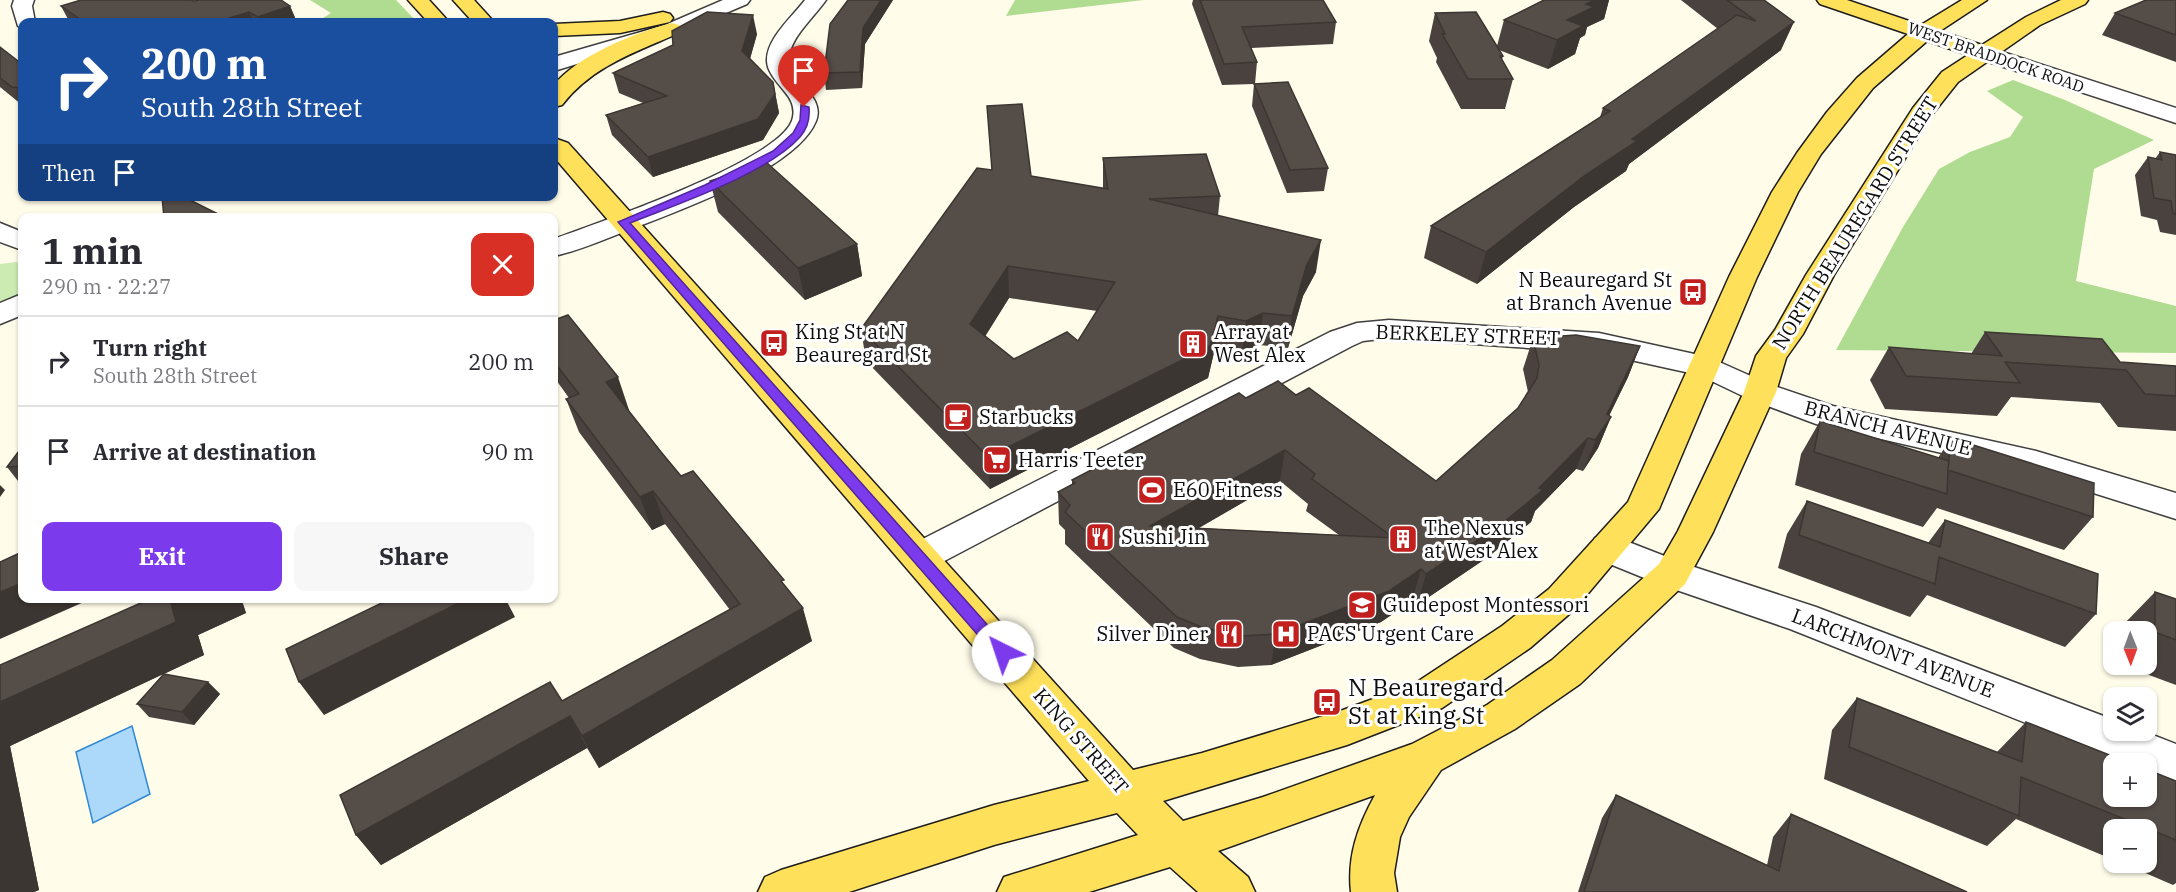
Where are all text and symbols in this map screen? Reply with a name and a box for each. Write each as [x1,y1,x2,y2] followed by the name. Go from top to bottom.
[1905,17,2087,97] street label: WEST BRADDOCK ROAD
[141,36,267,91] text: 200 m
[42,42,120,120] icon: right
[778,45,829,107] pin
[787,54,820,87] icon: arrive
[141,89,362,124] text: South 28th Street
[1765,91,1944,354] street label: NORTH BEAUREGARD STREET
[108,156,141,189] icon: arrive
[42,158,96,187] text: Then
[42,227,143,274] text: 1 min
[471,233,534,296] button: close
[1506,266,1672,316] place label: N Beauregard St at Branch Avenue
[42,273,171,300] text: 290 m · 22:27
[1677,276,1709,308] bus stop icon: N Beauregard St at Branch Avenue
[795,318,928,368] place label: King St at N Beauregard St
[1214,318,1306,368] place label: Array at West Alex
[1375,318,1561,351] street label: BERKELEY STREET
[758,327,790,359] bus stop icon: King St at N Beauregard St
[1177,328,1209,360] building icon: Array at West Alex
[93,333,207,362] text: Turn right
[42,345,75,378] icon: right
[468,347,534,376] text: 200 m
[93,362,257,389] text: South 28th Street
[1802,394,1975,461] street label: BRANCH AVENUE
[942,401,974,433] cafe icon: Starbucks
[979,403,1074,430] place label: Starbucks
[42,435,75,468] icon: arrive
[93,437,316,466] text: Arrive at destination
[482,437,534,466] text: 90 m
[981,444,1013,476] supermarket icon: Harris Teeter
[1018,446,1143,473] place label: Harris Teeter
[1136,474,1168,506] sports icon: E60 Fitness
[1173,476,1283,503] place label: E60 Fitness
[1424,514,1538,564] place label: The Nexus at West Alex
[1084,521,1116,553] restaurant icon: Sushi Jin
[42,522,282,591] button: Exit
[294,522,534,591] button: Share
[1121,523,1207,550] place label: Sushi Jin
[1387,523,1419,555] building icon: The Nexus at West Alex
[1346,589,1378,621] school or university icon: Guidepost Montessori
[1383,591,1589,618] place label: Guidepost Montessori
[1788,601,1998,704] street label: LARCHMONT AVENUE
[1213,618,1245,650] restaurant icon: Silver Diner
[1270,618,1302,650] hospital icon: PACS Urgent Care
[971,620,1035,684] position arrow
[1096,620,1208,647] place label: Silver Diner
[1307,620,1474,647] place label: PACS Urgent Care
[2103,621,2157,675] north arrow
[2103,621,2157,873] map controls
[1348,671,1504,731] place label: N Beauregard St at King St
[1028,682,1135,799] street label: KING STREET
[1311,686,1343,718] bus stop icon: N Beauregard St at King St
[2103,687,2157,741] button: layers
[2103,753,2157,807] button: +
[2103,819,2157,873] button: −

